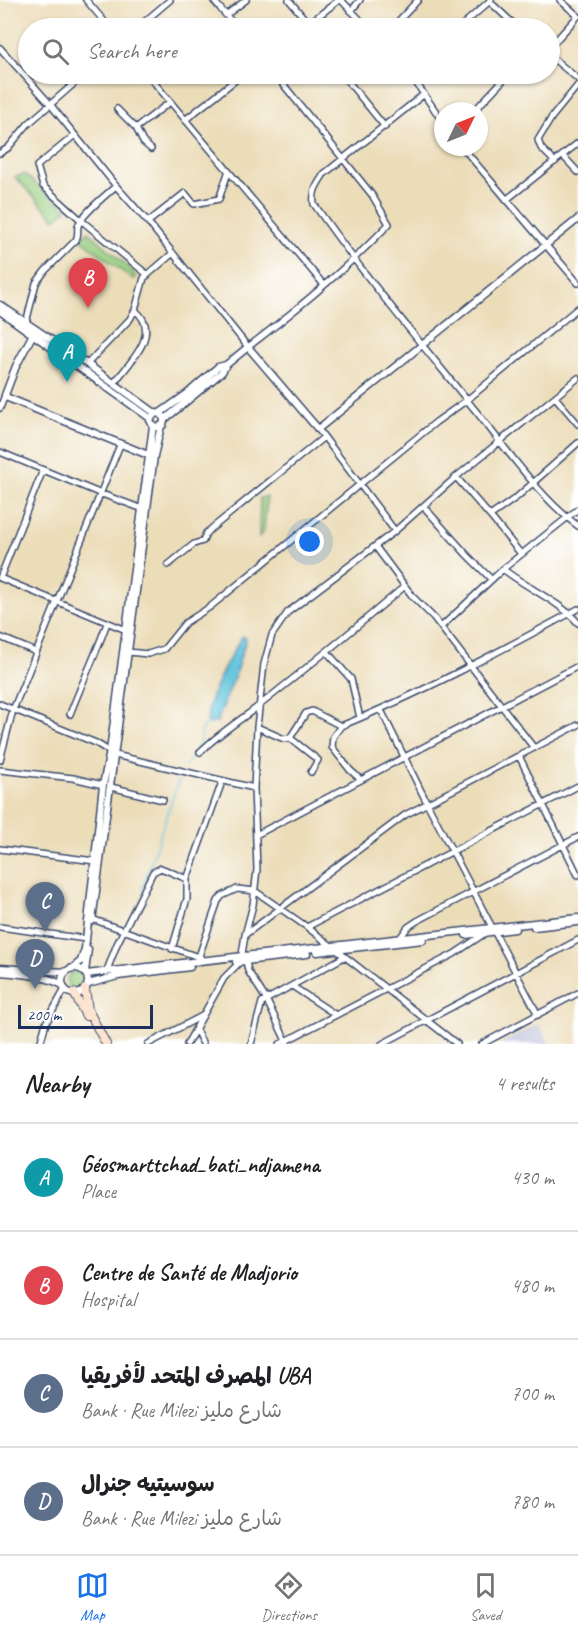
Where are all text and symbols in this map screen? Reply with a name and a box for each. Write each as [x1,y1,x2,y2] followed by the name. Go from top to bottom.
[18,18,560,84] search box
[39,35,72,68] icon: search
[87,37,177,65] text: Search here
[434,102,488,156] north arrow
[68,258,107,308] pin: B
[48,332,86,382] pin: A
[295,527,324,556] your location
[26,882,64,932] pin: C
[15,940,54,989] pin: D
[18,1002,153,1030] scale bar
[27,1005,61,1025] text: 200 m
[24,1067,89,1100] text: Nearby
[495,1071,554,1096] text: 4 results
[81,1151,320,1179] text: Géosmarttchad_bati_ndjamena
[38,1165,49,1190] text: A
[511,1165,554,1190] text: 430 m
[81,1179,116,1204] text: Place
[81,1259,297,1287] text: Centre de Santé de Madjorio
[38,1273,49,1298] text: B
[511,1273,554,1298] text: 480 m
[81,1287,136,1312] text: Hospital
[81,1362,310,1390] text: المصرف المتحد لأفريقيا UBA
[39,1381,48,1406] text: C
[511,1381,554,1406] text: 700 m
[81,1398,282,1423] text: Bank · Rue Milezi شارع مليز
[81,1470,215,1498] text: سوسيتيه جنرال
[38,1489,49,1514] text: D
[511,1489,554,1514] text: 780 m
[81,1506,282,1531] text: Bank · Rue Milezi شارع مليز
[76,1569,109,1625] tab: Map
[261,1569,317,1625] tab: Directions
[469,1569,502,1625] tab: Saved

